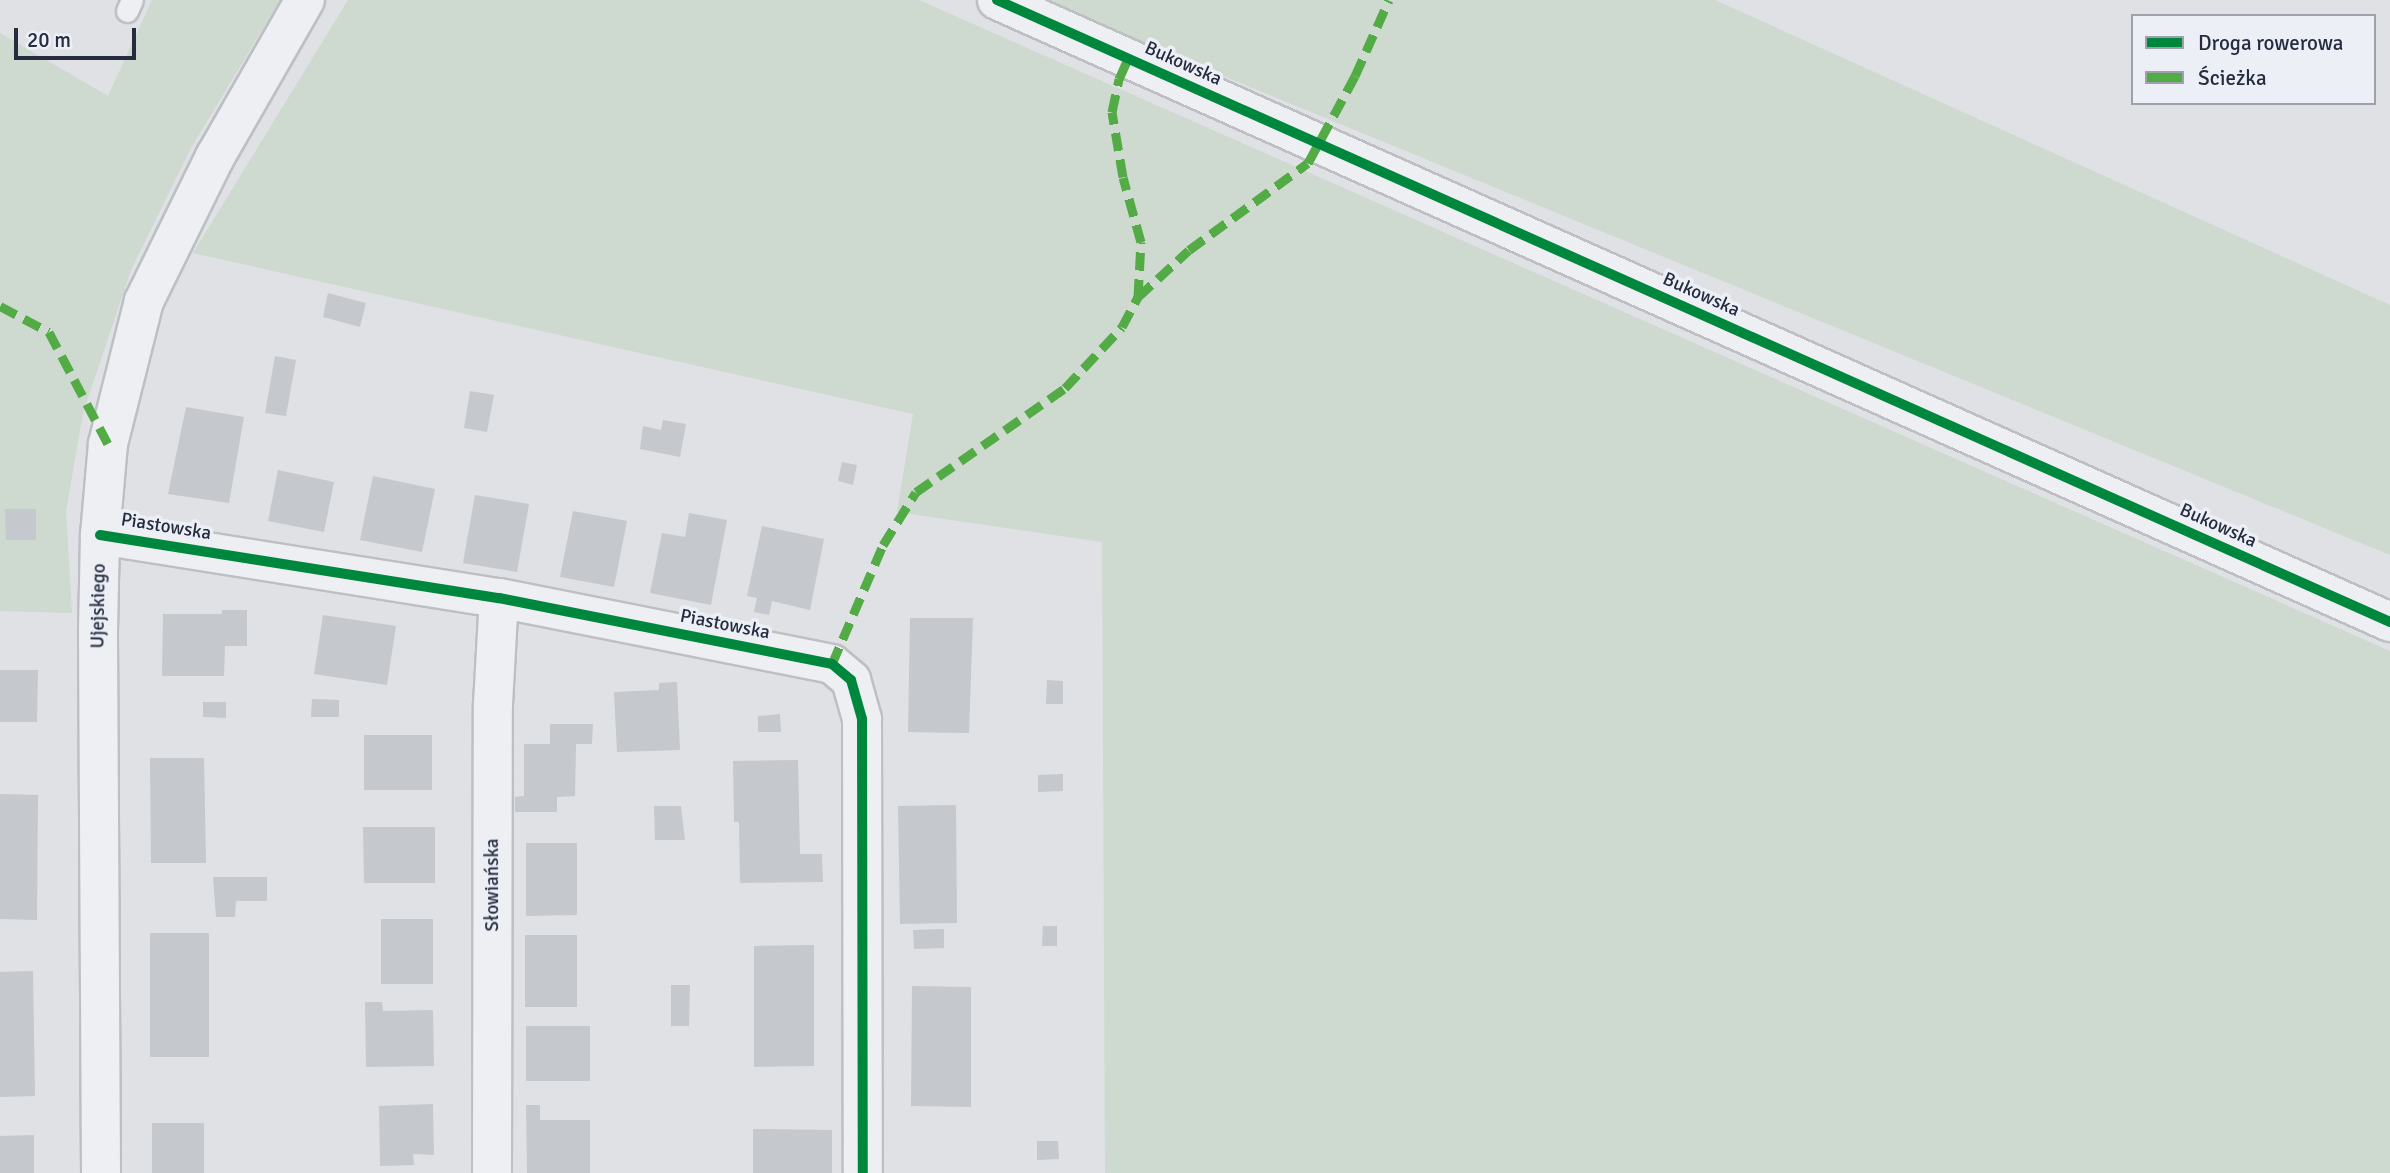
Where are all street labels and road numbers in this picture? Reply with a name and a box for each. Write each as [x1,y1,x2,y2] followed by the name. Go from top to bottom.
[1141,37,1225,91] street label: Bukowska
[1659,268,1743,322] street label: Bukowska
[2176,499,2260,553] street label: Bukowska
[119,509,213,545] street label: Piastowska
[87,563,111,649] street label: Ujejskiego
[678,605,772,645] street label: Piastowska
[482,838,504,932] street label: Słowiańska

